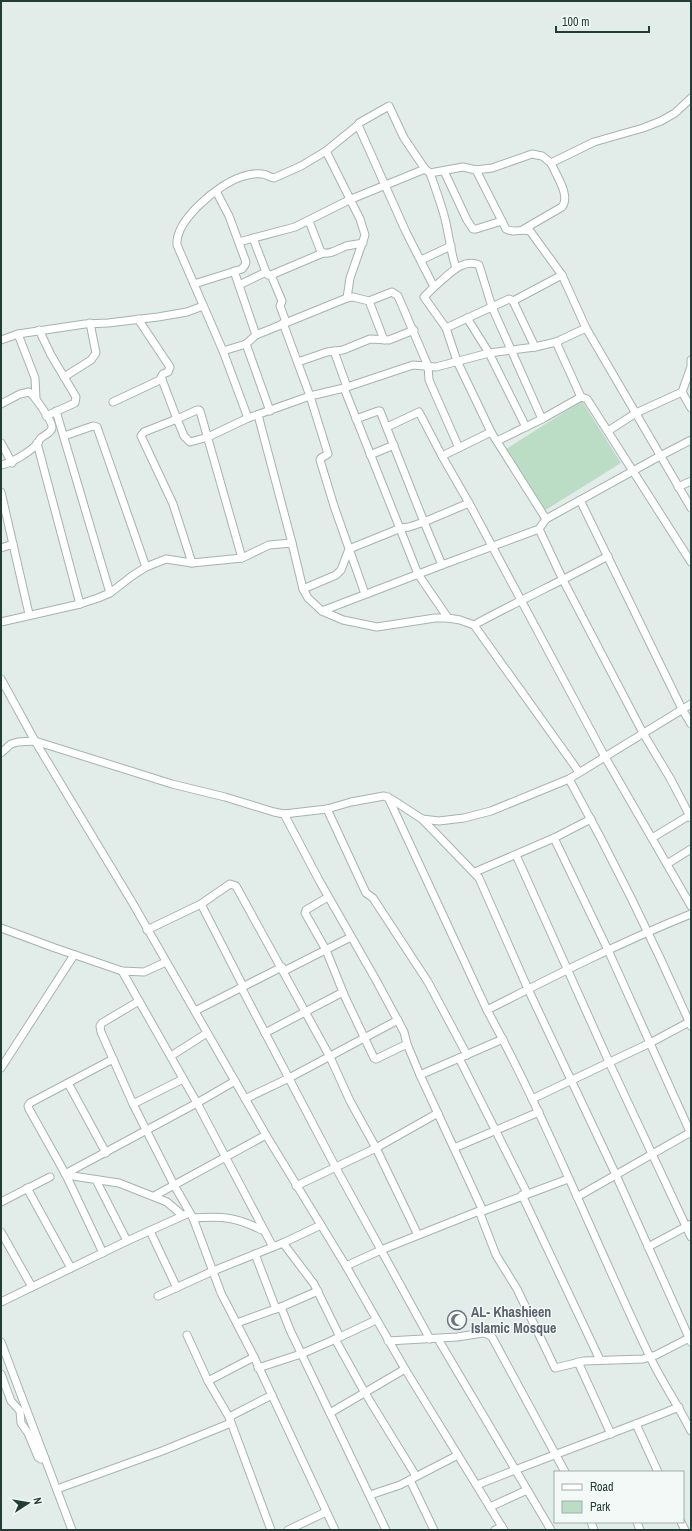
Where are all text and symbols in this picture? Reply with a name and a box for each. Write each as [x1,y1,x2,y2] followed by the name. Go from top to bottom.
[556,8,649,34] scale bar
[562,14,589,30] text: 100 m
[471,1303,557,1337] place label: AL- Khashieen Islamic Mosque
[446,1309,468,1331] mosque icon: AL- Khashieen Islamic Mosque
[554,1471,684,1523] legend
[590,1479,614,1495] text: Road
[8,1483,48,1523] north arrow
[30,1496,45,1506] text: N
[590,1499,610,1515] text: Park

